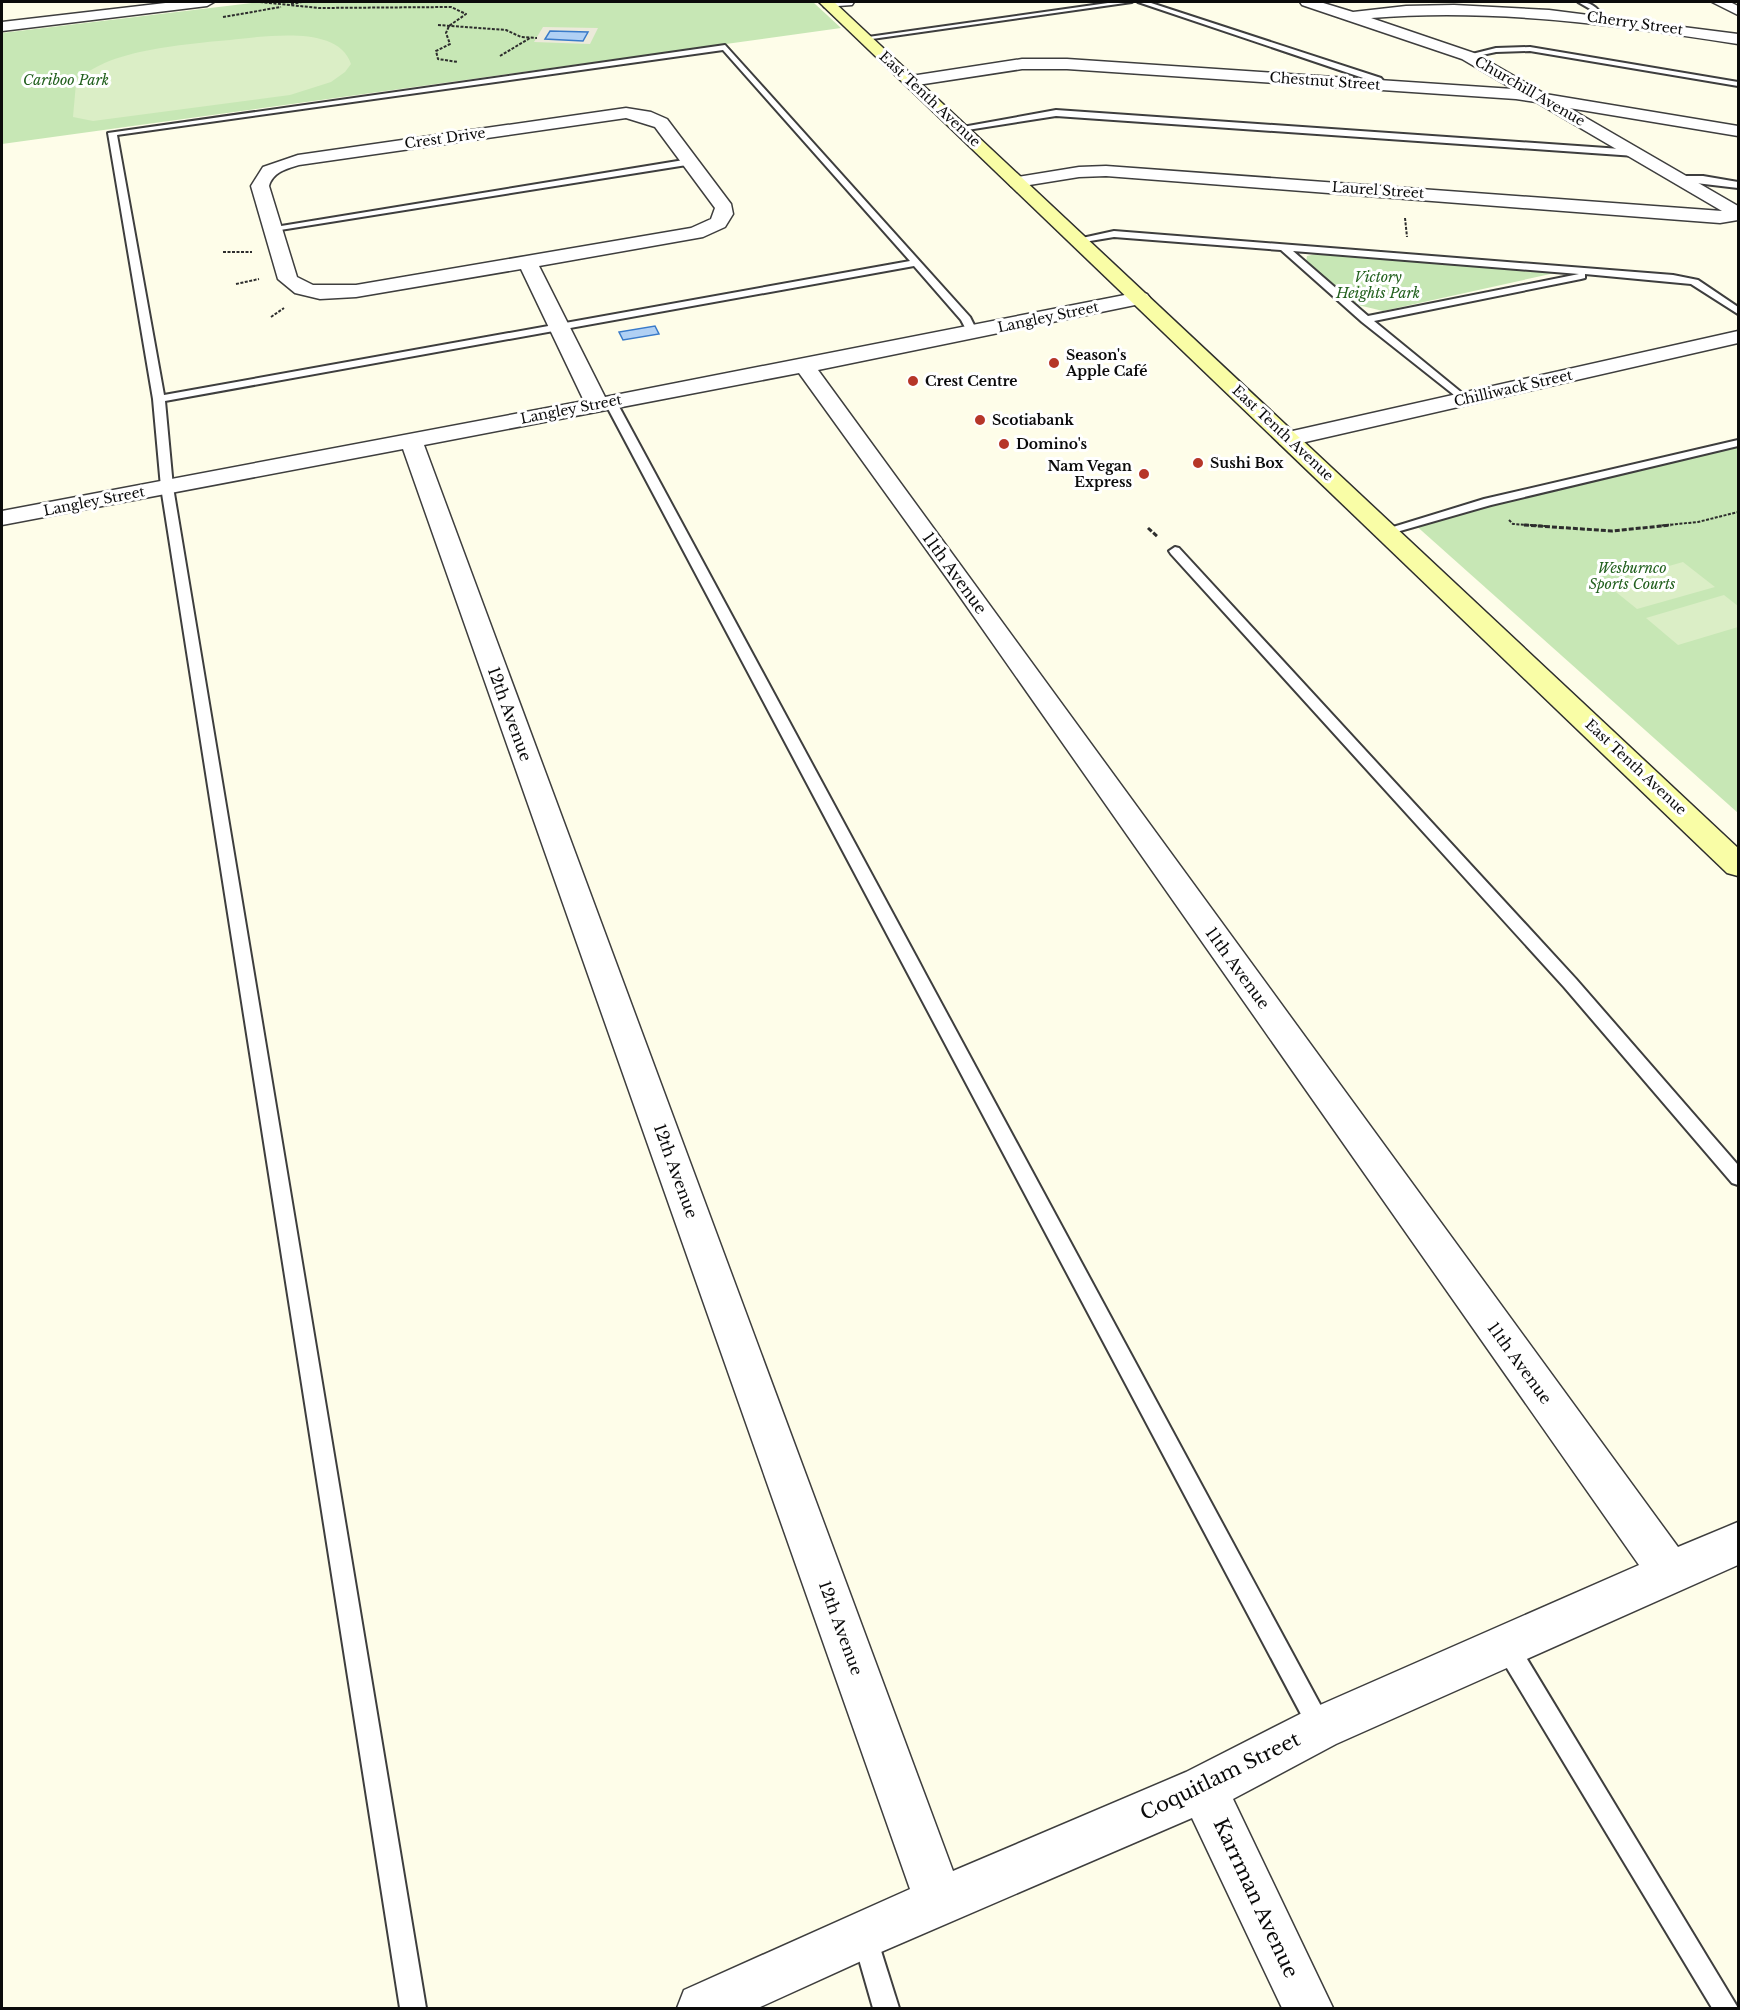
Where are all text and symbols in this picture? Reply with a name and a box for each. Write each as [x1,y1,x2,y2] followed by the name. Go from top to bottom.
[1586,7,1685,39] street label: Cherry Street
[875,47,985,151] street label: East Tenth Avenue
[1472,52,1588,130] street label: Churchill Avenue
[1269,68,1382,94] street label: Chestnut Street
[23,71,109,89] park label: Cariboo Park
[403,123,487,153] street label: Crest Drive
[1331,178,1425,202] street label: Laurel Street
[1335,268,1420,302] park label: Victory Heights Park
[996,297,1101,337] street label: Langley Street
[1065,346,1147,380] place label: Season's Apple Café
[1047,356,1061,370] marker: Season's Apple Café
[1452,365,1575,410] street label: Chilliwack Street
[925,372,1018,390] place label: Crest Centre
[906,374,920,388] marker: Crest Centre
[1228,381,1338,485] street label: East Tenth Avenue
[519,390,624,428] street label: Langley Street
[992,411,1075,429] place label: Scotiabank
[973,413,987,427] marker: Scotiabank
[1016,435,1088,453] place label: Domino's
[997,437,1011,451] marker: Domino's
[1210,454,1285,472] place label: Sushi Box
[1191,456,1205,470] marker: Sushi Box
[1048,457,1132,491] place label: Nam Vegan Express
[1137,467,1151,481] marker: Nam Vegan Express
[42,482,147,520] street label: Langley Street
[919,528,991,618] street label: 11th Avenue
[1589,559,1675,593] park label: Wesburnco Sports Courts
[484,664,536,764] street label: 12th Avenue
[1581,715,1691,819] street label: East Tenth Avenue
[1202,923,1274,1013] street label: 11th Avenue
[650,1121,702,1221] street label: 12th Avenue
[1484,1318,1556,1408] street label: 11th Avenue
[815,1578,867,1678] street label: 12th Avenue
[1136,1727,1304,1825] street label: Coquitlam Street
[1209,1814,1303,1982] street label: Karrman Avenue

